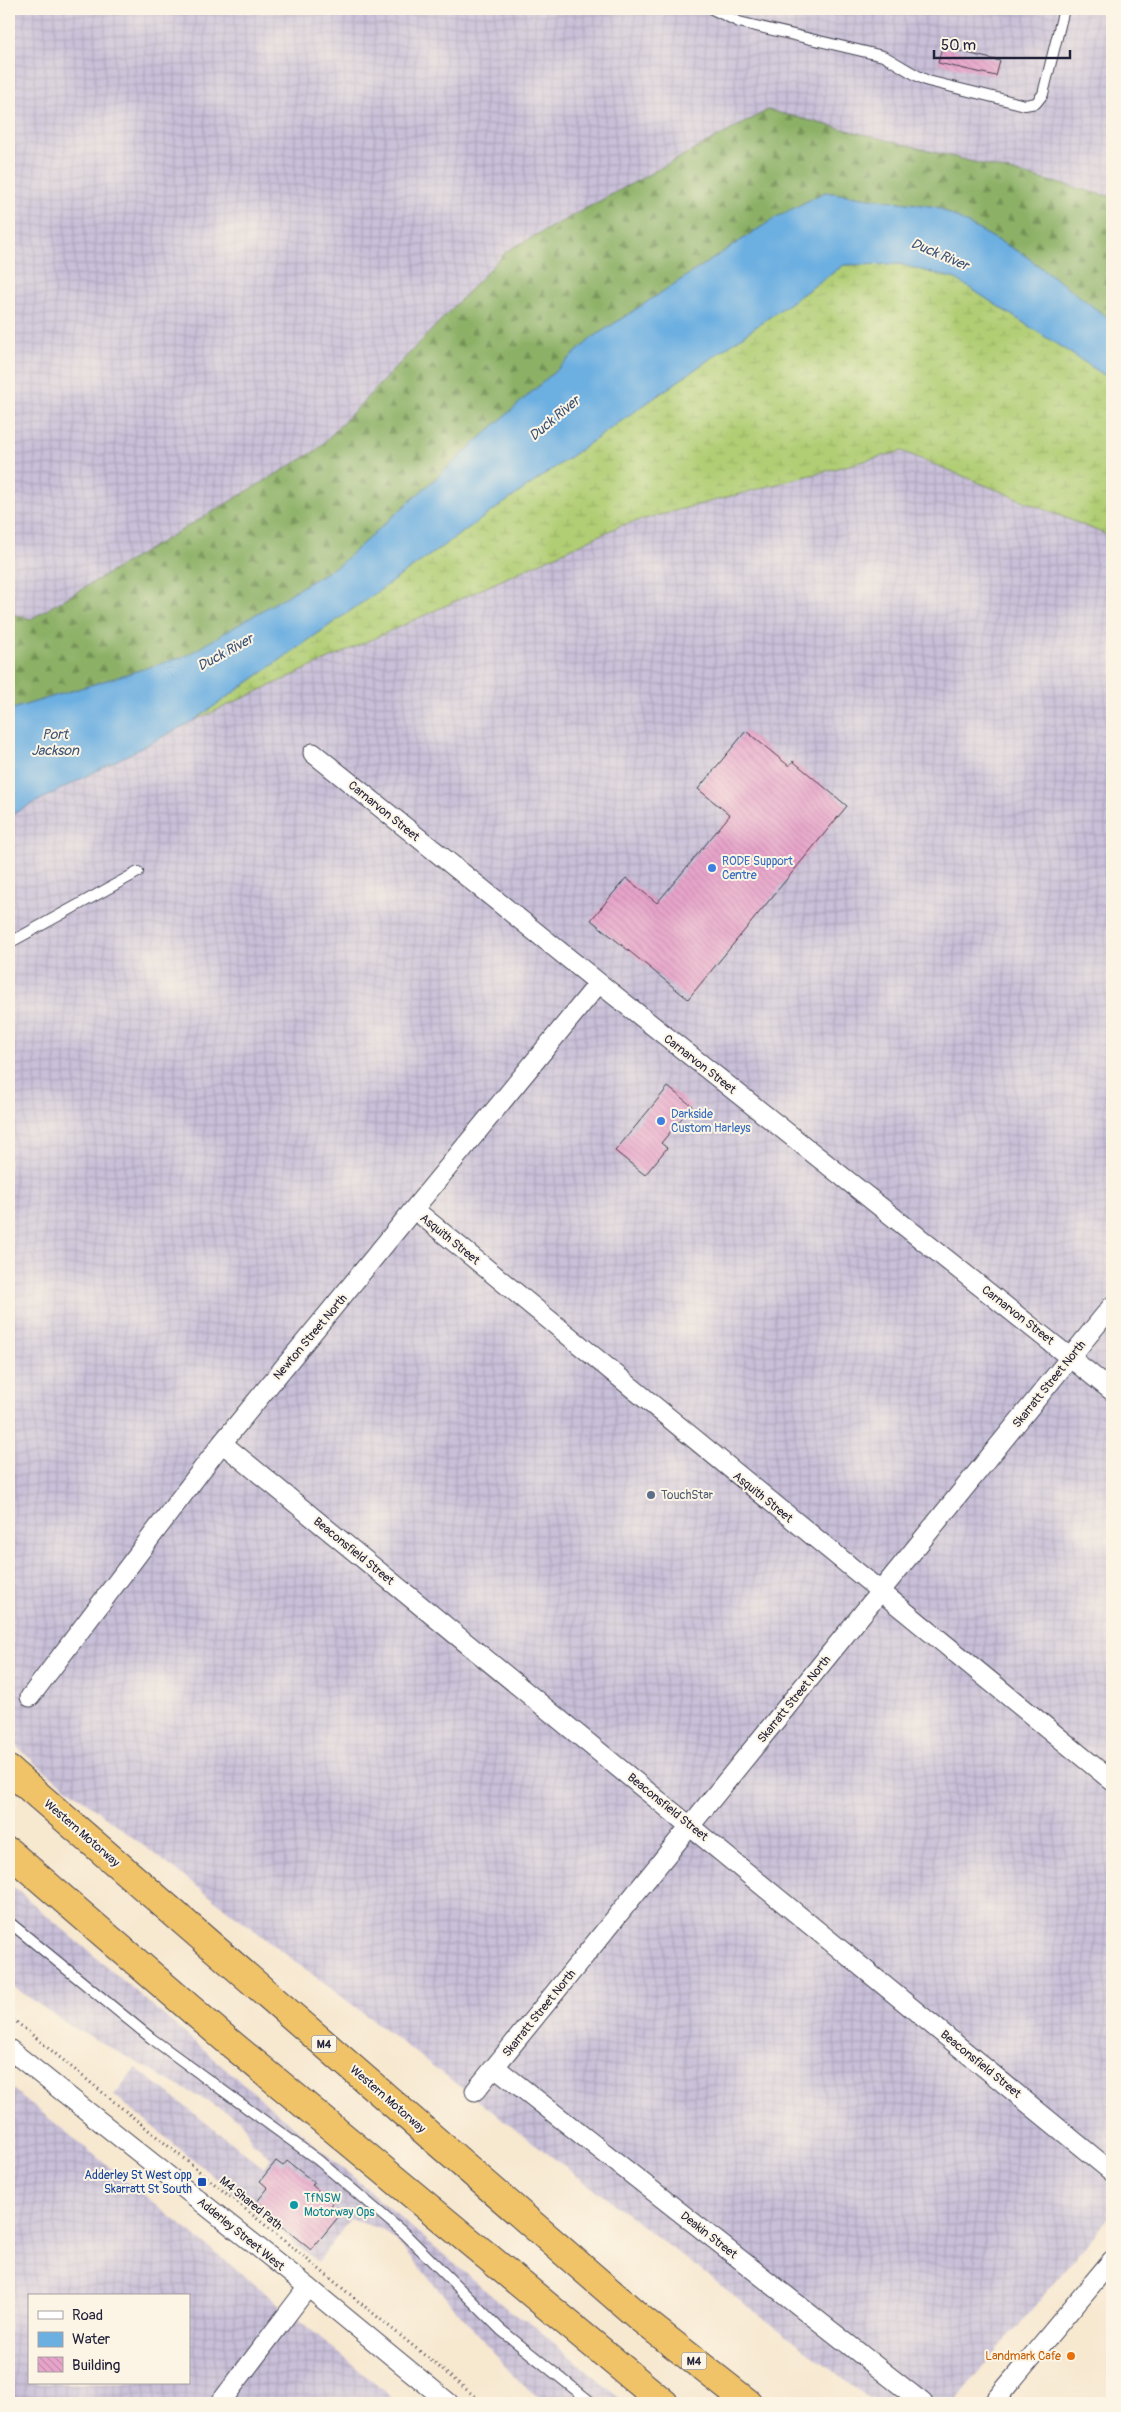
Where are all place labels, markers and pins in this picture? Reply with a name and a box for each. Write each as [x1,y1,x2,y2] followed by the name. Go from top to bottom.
[722,854,793,883] place label: RODE Support Centre
[706,862,718,874] marker: RODE Support Centre
[671,1107,751,1136] place label: Darkside Custom Harleys
[655,1115,667,1127] marker: Darkside Custom Harleys
[661,1488,714,1503] place label: TouchStar
[645,1489,657,1501] marker: TouchStar
[84,2168,192,2197] place label: Adderley St West opp Skarratt St South
[196,2176,208,2188] marker: Adderley St West opp Skarratt St South
[304,2191,375,2220] place label: TfNSW Motorway Ops
[288,2199,300,2211] marker: TfNSW Motorway Ops
[985,2349,1061,2364] place label: Landmark Cafe
[1065,2350,1077,2362] marker: Landmark Cafe

